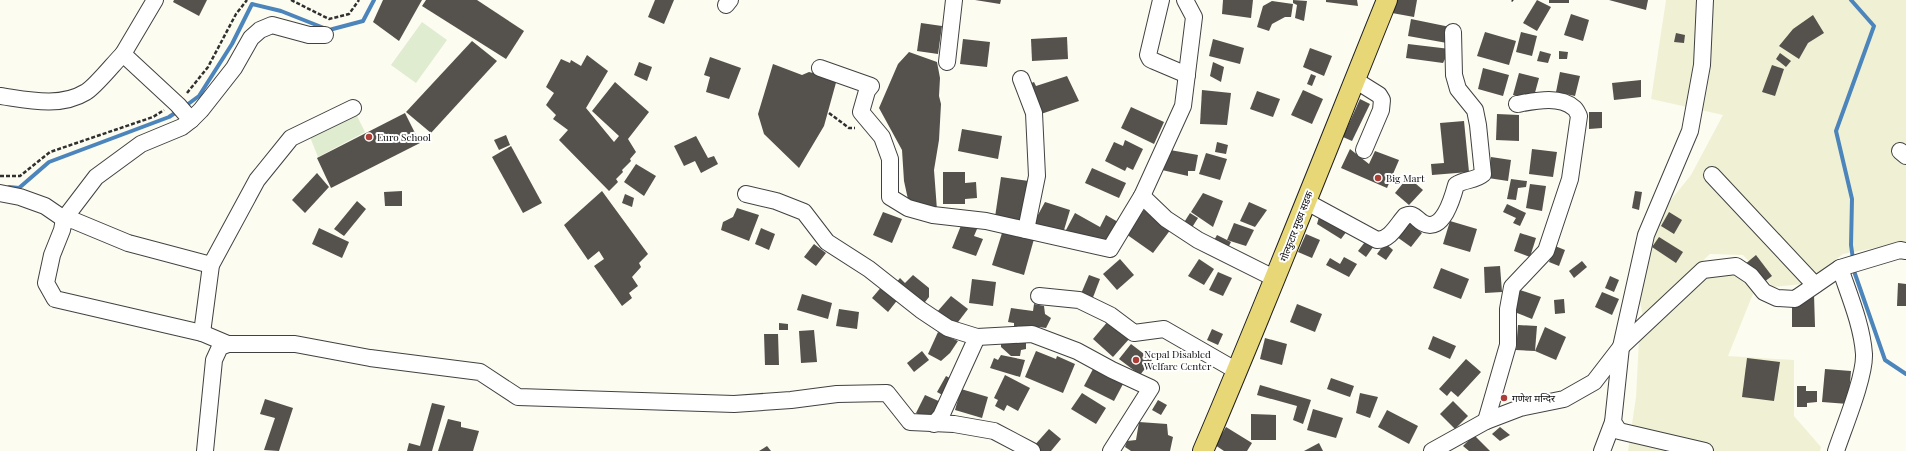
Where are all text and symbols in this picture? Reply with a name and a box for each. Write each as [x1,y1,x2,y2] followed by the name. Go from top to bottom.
[377,130,431,144] place label: Euro School
[364,132,374,142] marker: Euro School
[1386,171,1425,185] place label: Big Mart
[1373,173,1383,183] marker: Big Mart
[1276,188,1316,263] street label: गोल्फुटार मुख्य सडक
[1143,347,1212,373] place label: Nepal Disabled Welfare Center
[1131,355,1141,365] marker: Nepal Disabled Welfare Center
[1512,391,1556,405] place label: गणेश मन्दिर
[1499,393,1509,403] marker: गणेश मन्दिर

